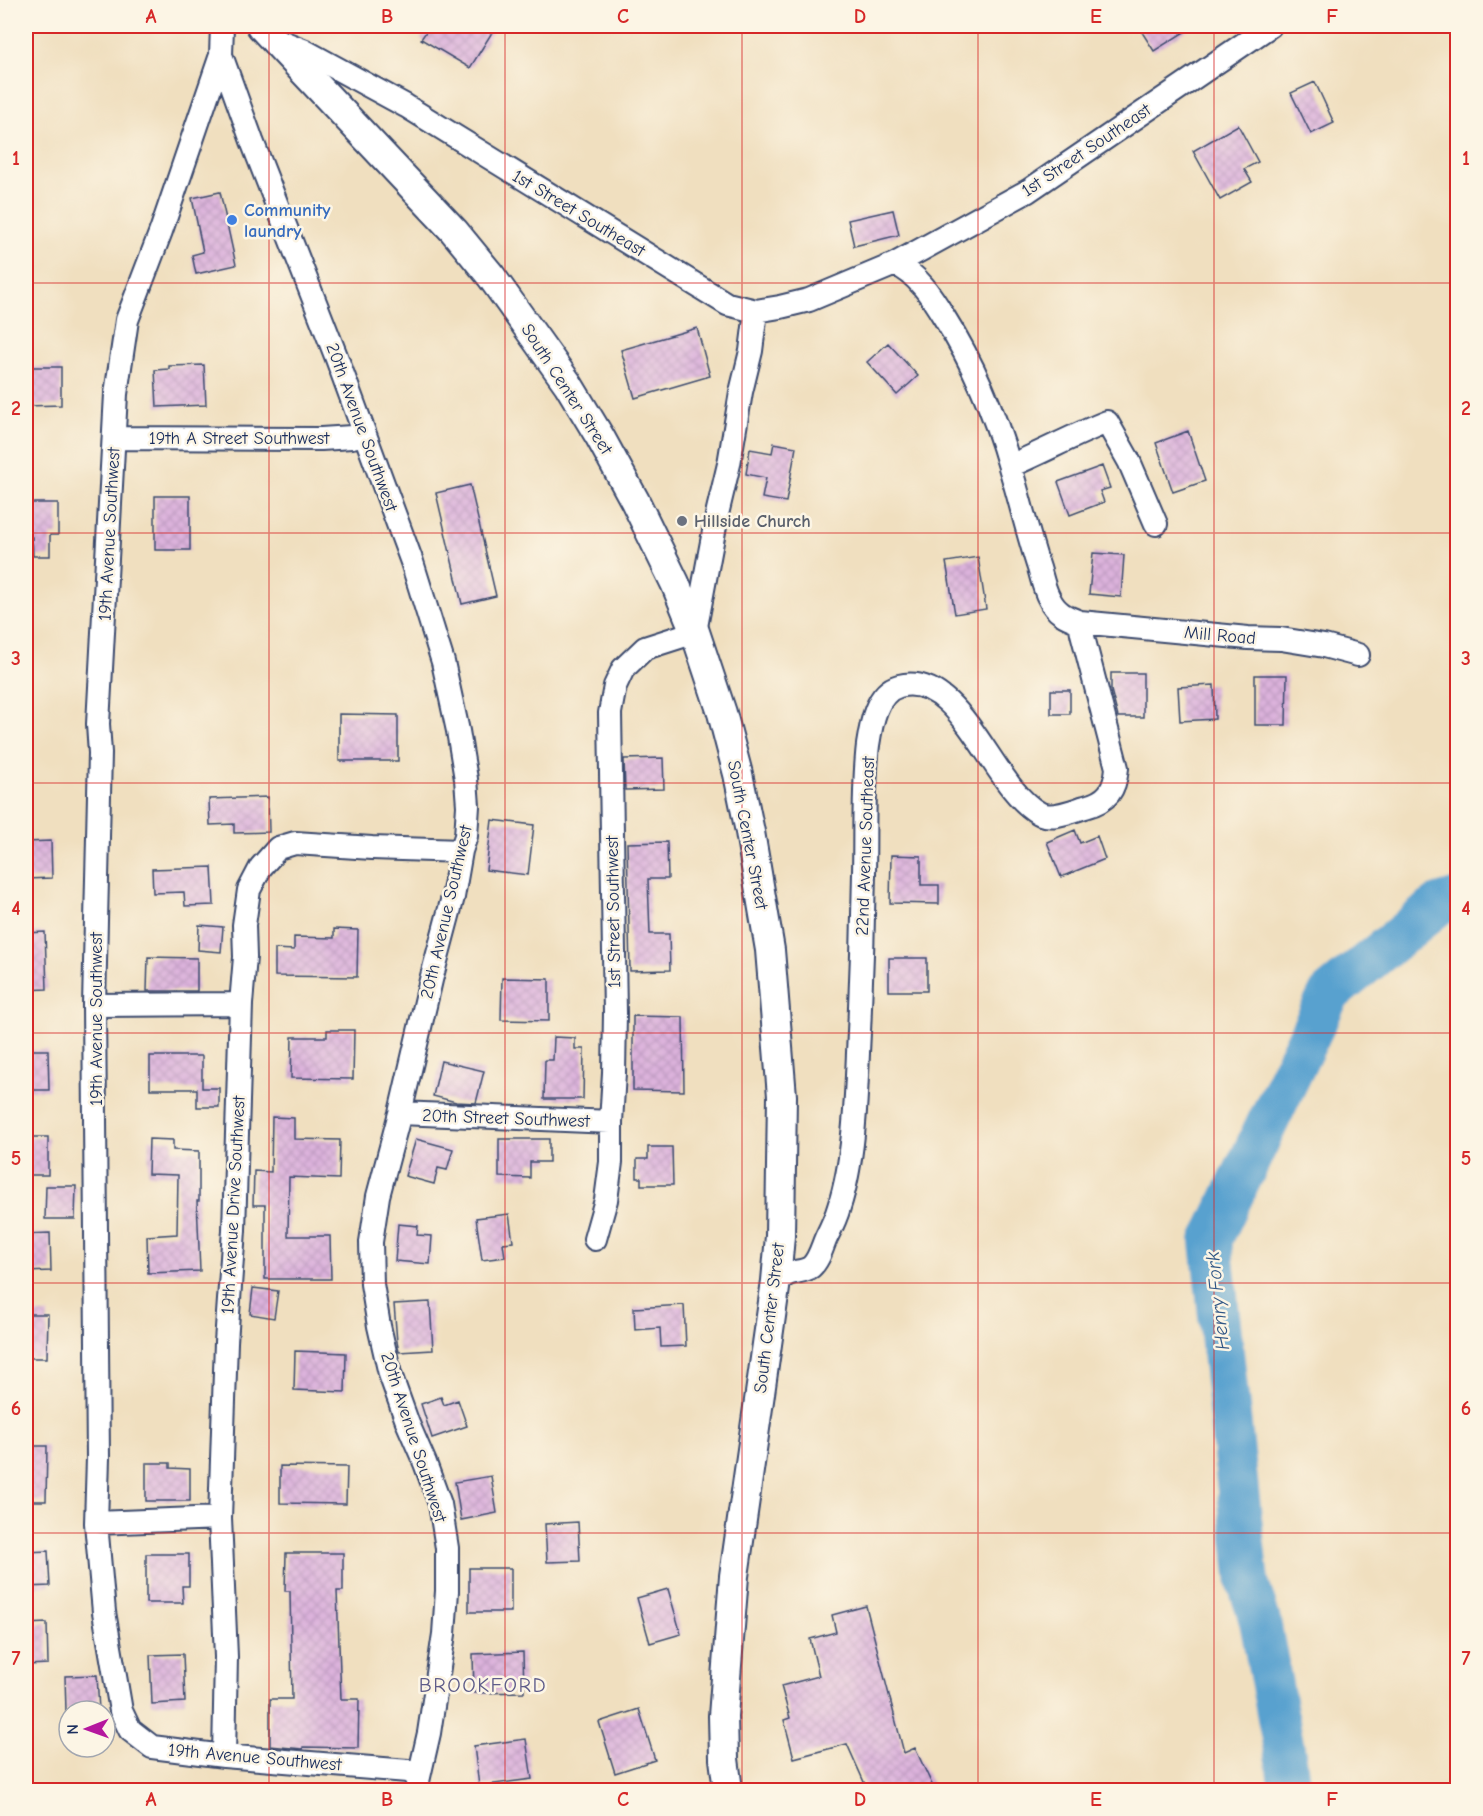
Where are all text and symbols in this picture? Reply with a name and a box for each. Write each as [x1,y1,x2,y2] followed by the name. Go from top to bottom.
[145,5,157,28] text: A
[381,5,393,28] text: B
[617,5,629,28] text: C
[854,5,866,28] text: D
[1090,5,1102,28] text: E
[1326,5,1338,28] text: F
[1018,99,1156,201] street label: 1st Street Southeast
[12,147,20,170] text: 1
[1462,147,1470,170] text: 1
[509,165,650,262] street label: 1st Street Southeast
[244,200,331,242] place label: Community laundry
[225,213,239,227] marker: Community laundry
[517,320,617,459] street label: South Center Street
[321,340,402,515] street label: 20th Avenue Southwest
[11,397,21,420] text: 2
[1461,397,1471,420] text: 2
[149,428,330,449] street label: 19th A Street Southwest
[94,446,125,621] street label: 19th Avenue Southwest
[694,511,811,532] place label: Hillside Church
[675,514,689,528] marker: Hillside Church
[1183,622,1257,649] street label: Mill Road
[11,647,21,670] text: 3
[1461,647,1471,670] text: 3
[852,755,879,936] street label: 22nd Avenue Southeast
[723,759,772,912] street label: South Center Street
[416,822,477,1001] street label: 20th Avenue Southwest
[602,835,625,988] street label: 1st Street Southwest
[11,897,21,920] text: 4
[1461,897,1471,920] text: 4
[86,931,107,1106] street label: 19th Avenue Southwest
[217,1094,250,1315] street label: 19th Avenue Drive Southwest
[422,1105,591,1132] street label: 20th Street Southwest
[11,1147,21,1170] text: 5
[1461,1147,1471,1170] text: 5
[750,1241,789,1394] street label: South Center Street
[1201,1250,1234,1351] water label: Henry Fork
[376,1349,451,1526] street label: 20th Avenue Southwest
[11,1397,21,1420] text: 6
[1461,1397,1471,1420] text: 6
[12,1647,21,1670] text: 7
[1462,1647,1471,1670] text: 7
[419,1673,547,1697] district label: BROOKFORD
[57,1699,117,1759] north arrow
[64,1724,82,1735] text: N
[167,1739,343,1776] street label: 19th Avenue Southwest
[145,1788,157,1811] text: A
[381,1788,393,1811] text: B
[617,1788,629,1811] text: C
[854,1788,866,1811] text: D
[1090,1788,1102,1811] text: E
[1326,1788,1338,1811] text: F

